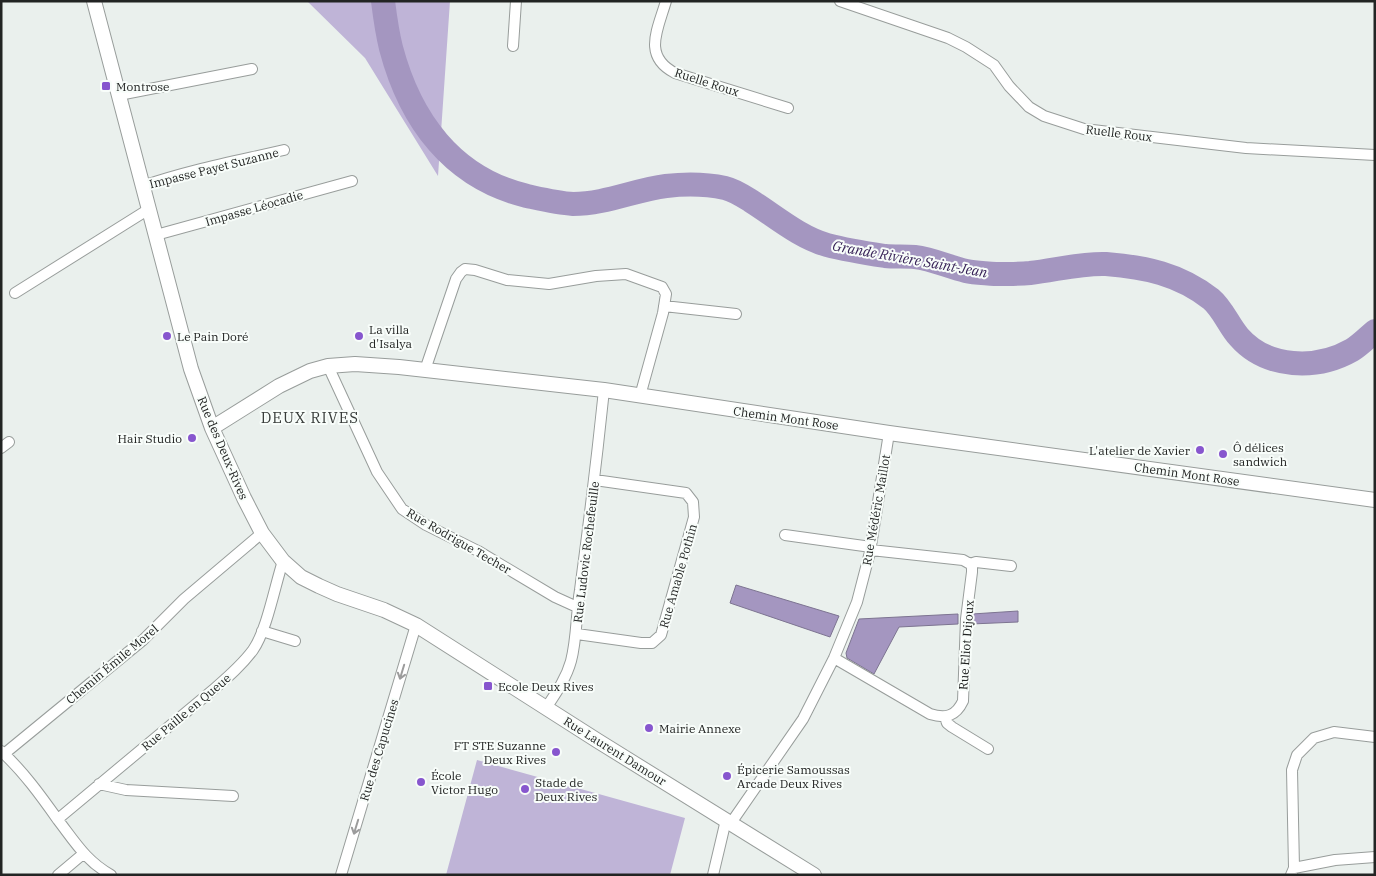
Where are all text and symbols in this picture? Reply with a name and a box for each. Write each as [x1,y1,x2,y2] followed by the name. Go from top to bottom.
[673,65,741,100] street label: Ruelle Roux
[116,79,170,94] place label: Montrose
[100,80,112,92] marker: Montrose
[1085,121,1153,145] street label: Ruelle Roux
[148,145,280,191] street label: Impasse Payet Suzanne
[203,187,305,229] street label: Impasse Léocadie
[831,237,989,281] water label: Grande Rivière Saint-Jean
[369,322,413,351] place label: La villa d'Isalya
[177,329,248,344] place label: Le Pain Doré
[161,330,173,342] marker: Le Pain Doré
[353,330,365,342] marker: La villa d'Isalya
[194,394,252,502] street label: Rue des Deux-Rives
[732,403,840,433] street label: Chemin Mont Rose
[261,408,359,427] district label: DEUX RIVES
[118,431,182,446] place label: Hair Studio
[186,432,198,444] marker: Hair Studio
[1233,440,1288,469] place label: Ô délices sandwich
[1089,443,1191,458] place label: L'atelier de Xavier
[1194,444,1206,456] marker: L'atelier de Xavier
[1217,448,1229,460] marker: Ô délices sandwich
[859,453,893,567] street label: Rue Médéric Maillot
[1133,459,1241,489] street label: Chemin Mont Rose
[570,480,602,624] street label: Rue Ludovic Rochefeuille
[404,505,514,577] street label: Rue Rodrigue Techer
[656,522,700,630] street label: Rue Amable Pothin
[955,599,977,691] street label: Rue Eliot Dijoux
[63,621,161,707] street label: Chemin Émile Morel
[397,663,407,679] one-way arrow
[138,670,234,754] street label: Rue Paille en Queue
[498,679,594,694] place label: Ecole Deux Rives
[482,680,494,692] marker: Ecole Deux Rives
[356,697,402,803] street label: Rue des Capucines
[561,713,670,789] street label: Rue Laurent Damour
[659,721,741,736] place label: Mairie Annexe
[643,722,655,734] marker: Mairie Annexe
[454,738,546,767] place label: FT STE Suzanne Deux Rives
[550,746,562,758] marker: FT STE Suzanne Deux Rives
[737,762,850,791] place label: Épicerie Samoussas Arcade Deux Rives
[431,768,498,797] place label: École Victor Hugo
[721,770,733,782] marker: Épicerie Samoussas Arcade Deux Rives
[535,775,597,804] place label: Stade de Deux Rives
[415,776,427,788] marker: École Victor Hugo
[519,783,531,795] marker: Stade de Deux Rives
[350,819,360,835] one-way arrow

